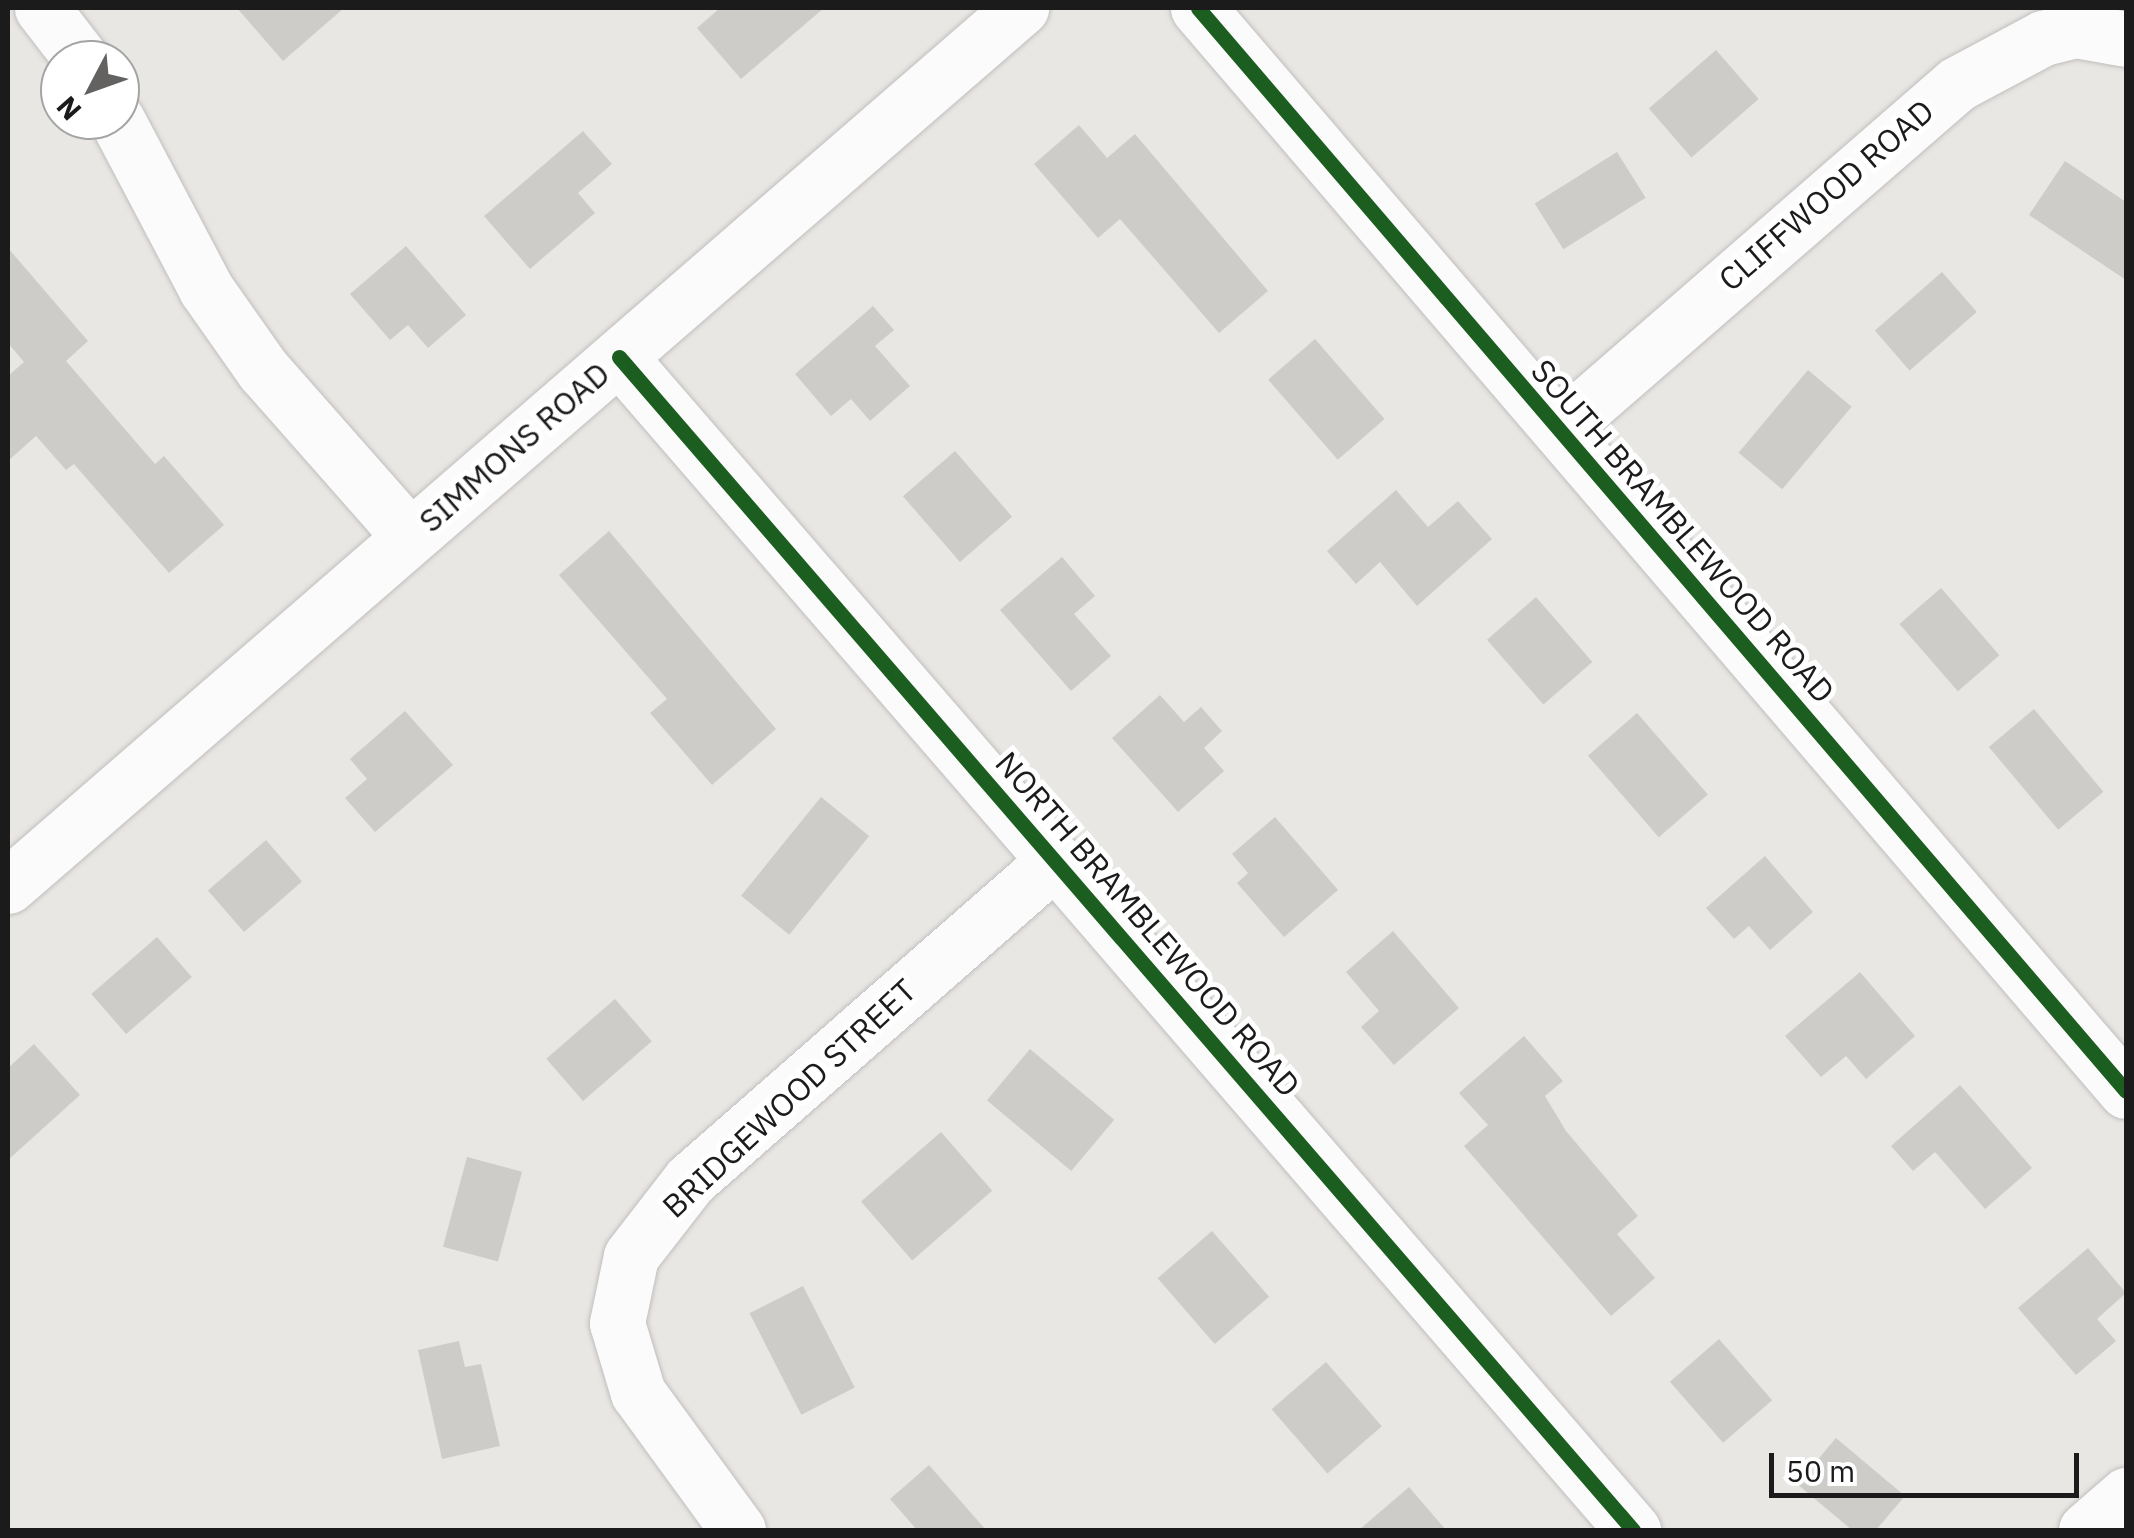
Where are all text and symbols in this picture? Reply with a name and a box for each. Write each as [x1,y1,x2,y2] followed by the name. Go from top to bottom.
[40,40,140,140] north arrow
[48,89,89,128] text: N
[1711,91,1941,299] street label: CLIFFWOOD ROAD
[1524,352,1842,710] street label: SOUTH BRAMBLEWOOD ROAD
[411,354,617,540] street label: SIMMONS ROAD
[988,744,1308,1104] street label: NORTH BRAMBLEWOOD ROAD
[655,971,923,1225] street label: BRIDGEWOOD STREET
[1774,1433,2084,1495] scale bar
[1786,1451,1855,1490] text: 50 m

